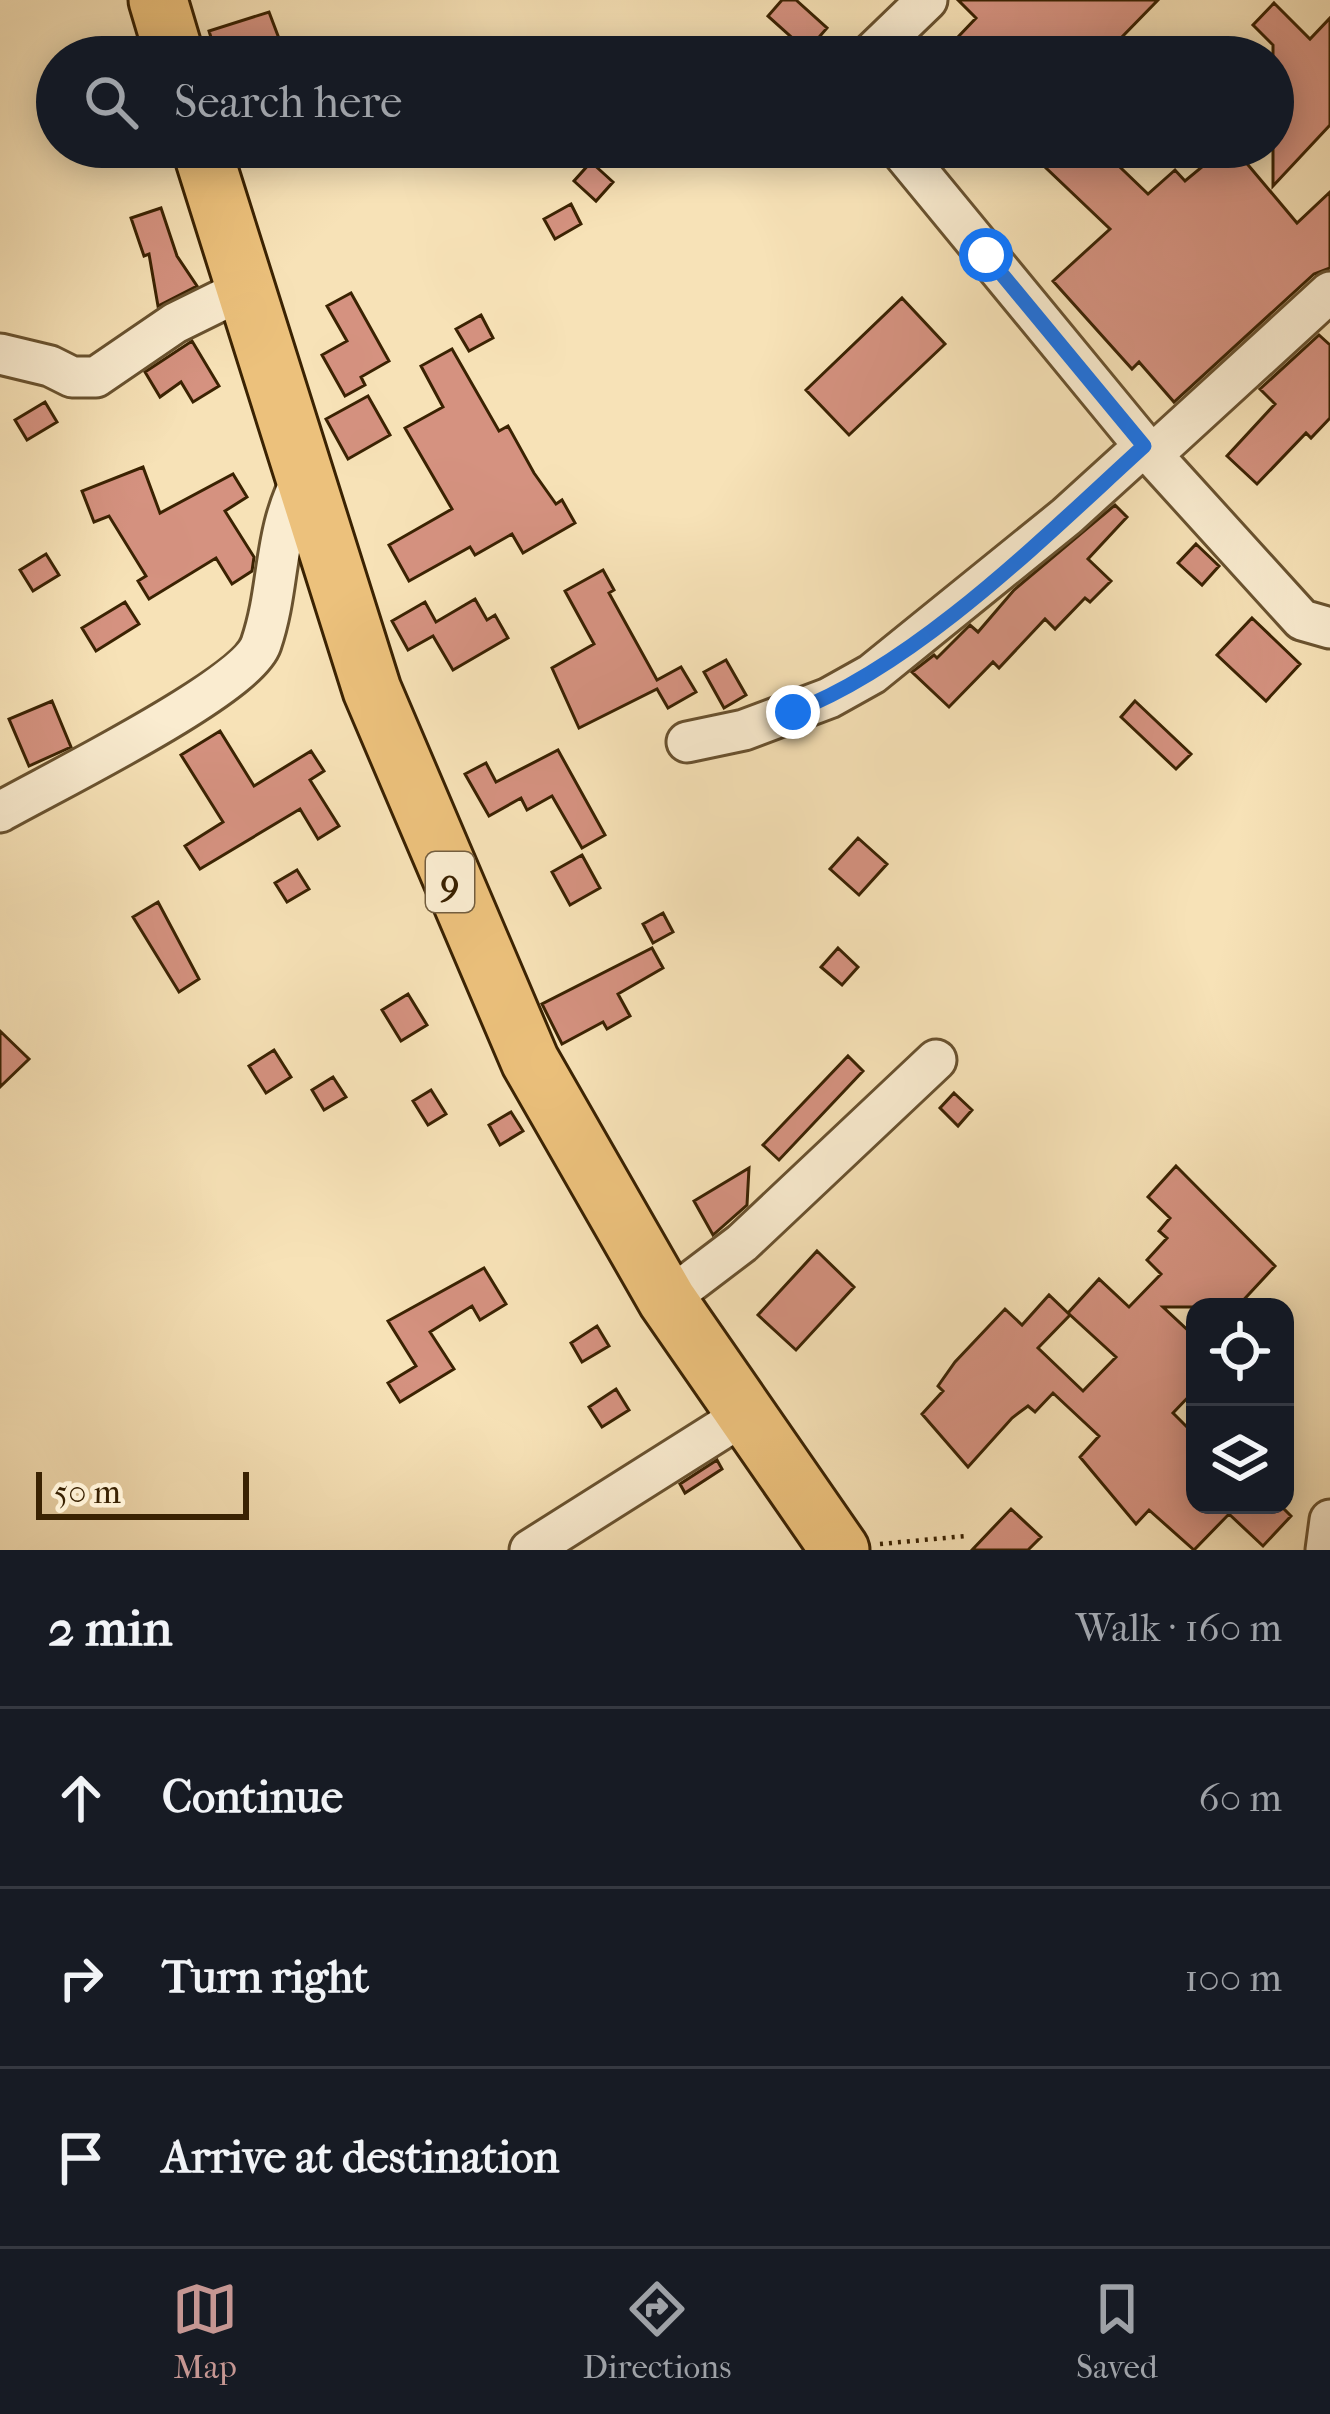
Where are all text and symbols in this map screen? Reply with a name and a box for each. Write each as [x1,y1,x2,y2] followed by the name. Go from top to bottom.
[36,36,1294,168] search box
[78,69,144,135] icon: search
[174,76,402,129] text: Search here
[959,228,1013,282] route start
[766,685,820,739] route end
[426,852,474,912] road number: 9
[1186,1298,1294,1514] map controls
[1186,1298,1294,1406] button: locate
[1186,1406,1294,1514] button: layers
[36,1466,249,1519] scale bar
[54,1473,121,1512] text: 50 m
[48,1598,172,1658] text: 2 min
[1076,1605,1282,1651] text: Walk · 160 m
[48,1765,114,1831] icon: ahead
[162,1771,343,1824] text: Continue
[1199,1775,1282,1821] text: 60 m
[48,1945,114,2011] icon: right
[162,1951,369,2004] text: Turn right
[1184,1955,1282,2001] text: 100 m
[48,2125,114,2191] icon: arrive
[162,2131,559,2184] text: Arrive at destination
[172,2276,238,2387] tab: Map
[583,2276,731,2387] tab: Directions
[1076,2276,1158,2387] tab: Saved

